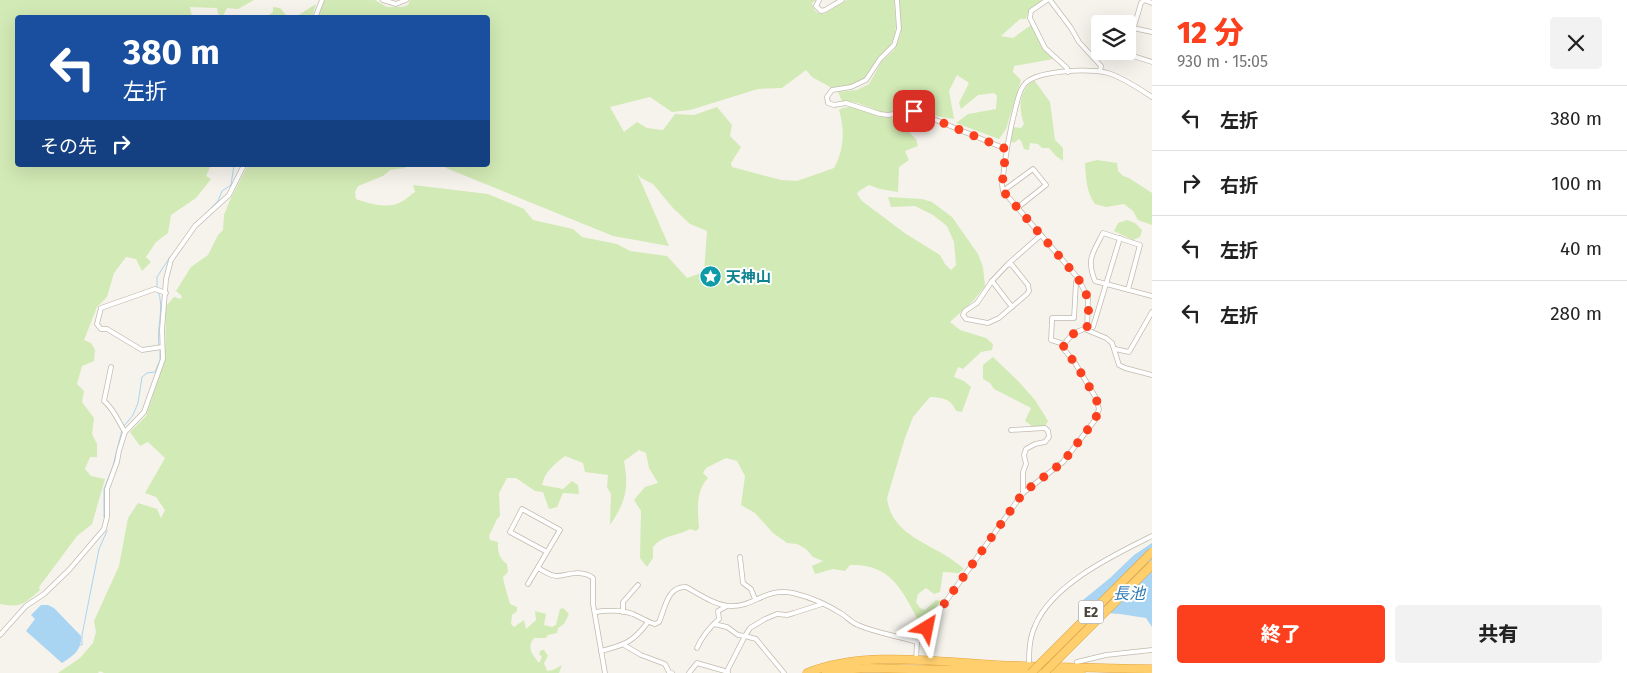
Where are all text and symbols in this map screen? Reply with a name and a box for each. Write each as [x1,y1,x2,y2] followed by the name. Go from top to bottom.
[1091,15,1136,60] map controls
[1091,15,1136,60] button: layers
[1177,15,1244,51] text: 12 分
[1550,17,1602,69] button: close
[123,31,220,73] text: 380 m
[40,35,105,100] icon: left
[1177,52,1268,71] text: 930 m · 15:05
[123,78,167,105] text: 左折
[893,90,935,132] pin
[900,97,928,125] icon: arrive
[1177,104,1205,132] icon: left
[1550,107,1602,130] text: 380 m
[1220,109,1258,132] text: 左折
[107,130,135,158] icon: right
[40,135,97,158] text: その先
[1177,169,1205,197] icon: right
[1551,172,1602,195] text: 100 m
[1220,174,1258,197] text: 右折
[1177,234,1205,262] icon: left
[1560,237,1602,260] text: 40 m
[1220,239,1258,262] text: 左折
[698,265,722,289] place icon: 天神山
[726,268,771,286] place label: 天神山
[1177,299,1205,327] icon: left
[1550,302,1602,325] text: 280 m
[1220,304,1258,327] text: 左折
[1113,584,1147,603] water label: 長池
[1078,600,1104,624] road number: E2
[900,601,952,653] position arrow
[1177,605,1385,663] button: 終了
[1395,605,1602,663] button: 共有

